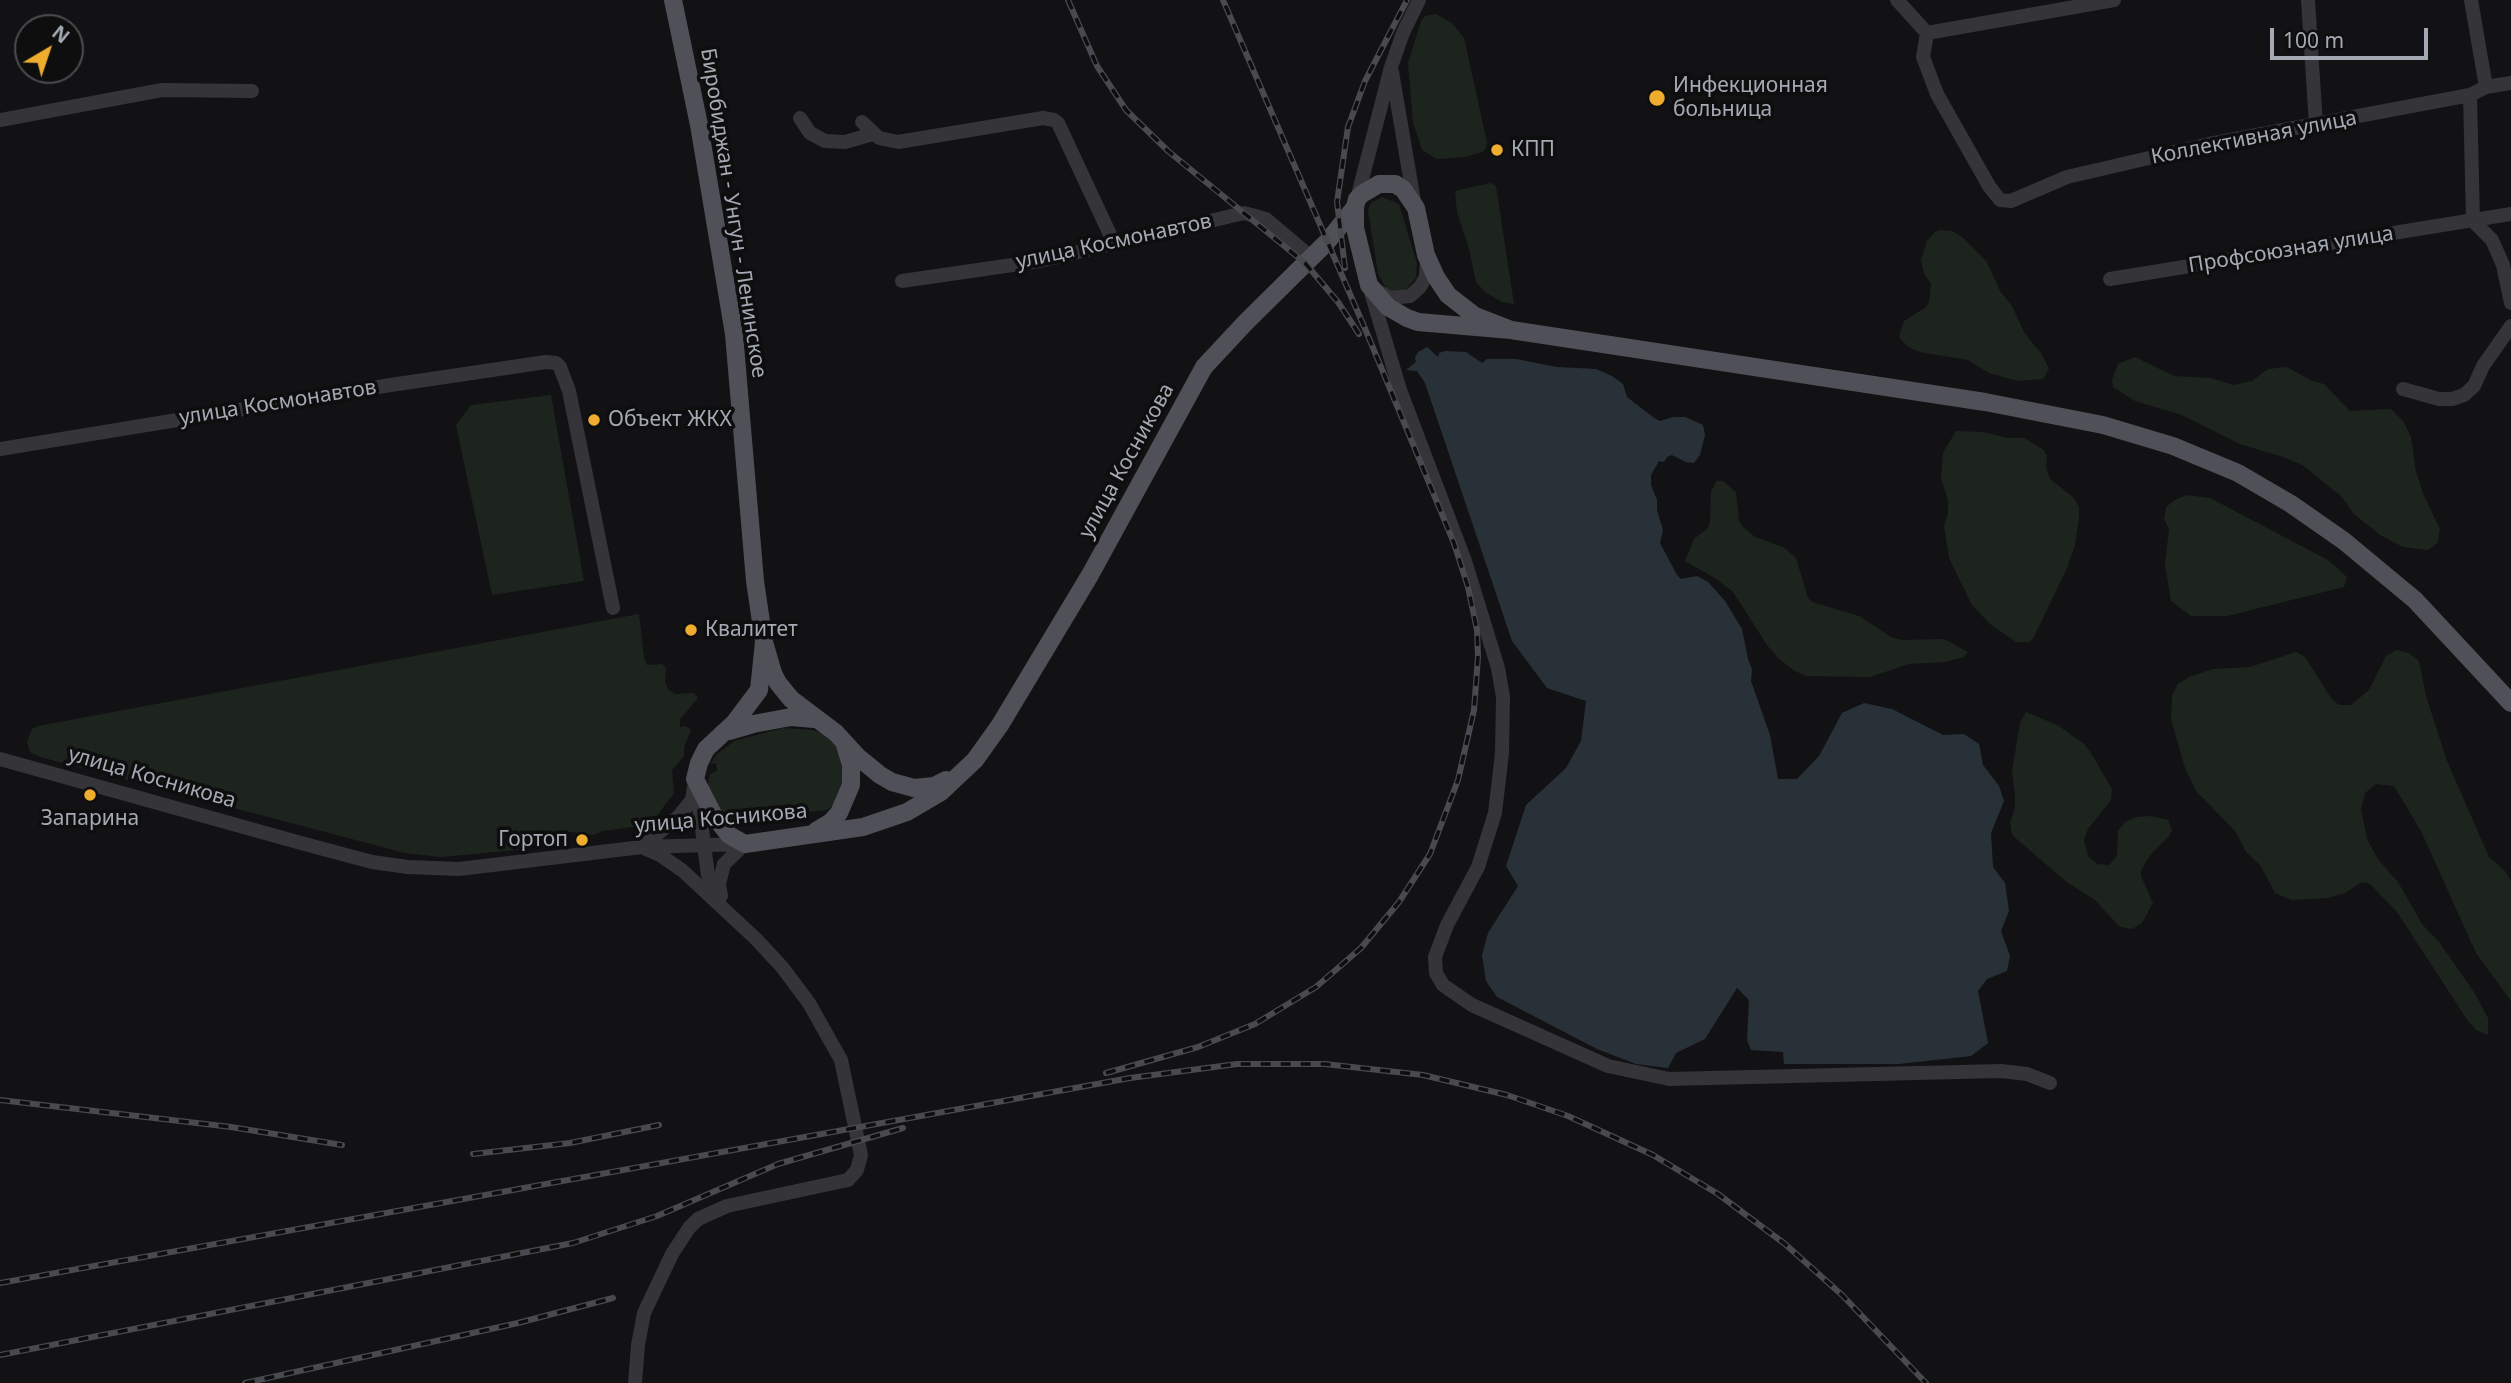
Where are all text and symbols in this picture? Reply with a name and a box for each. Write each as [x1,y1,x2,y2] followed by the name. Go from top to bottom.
[14,14,84,84] north arrow
[2273,14,2430,58] scale bar
[47,19,75,49] text: N
[2283,26,2344,54] text: 100 m
[694,46,772,380] street label: Биробиджан - Унгун - Ленинское
[1673,73,1828,123] place label: Инфекционная больница
[1647,88,1667,108] marker: Инфекционная больница
[2149,106,2359,170] street label: Коллективная улица
[1511,137,1555,163] place label: КПП
[1489,142,1505,158] marker: КПП
[1014,209,1214,275] street label: улица Космонавтов
[2187,221,2395,279] street label: Профсоюзная улица
[178,375,378,431] street label: улица Космонавтов
[1074,379,1180,543] street label: улица Косникова
[608,407,732,433] place label: Объект ЖКХ
[586,412,602,428] marker: Объект ЖКХ
[705,617,798,643] place label: Квалитет
[683,622,699,638] marker: Квалитет
[65,742,239,814] street label: улица Косникова
[82,787,98,803] marker: Запарина
[634,799,808,839] street label: улица Косникова
[41,806,139,832] place label: Запарина
[498,827,568,853] place label: Гортоп
[574,832,590,848] marker: Гортоп

